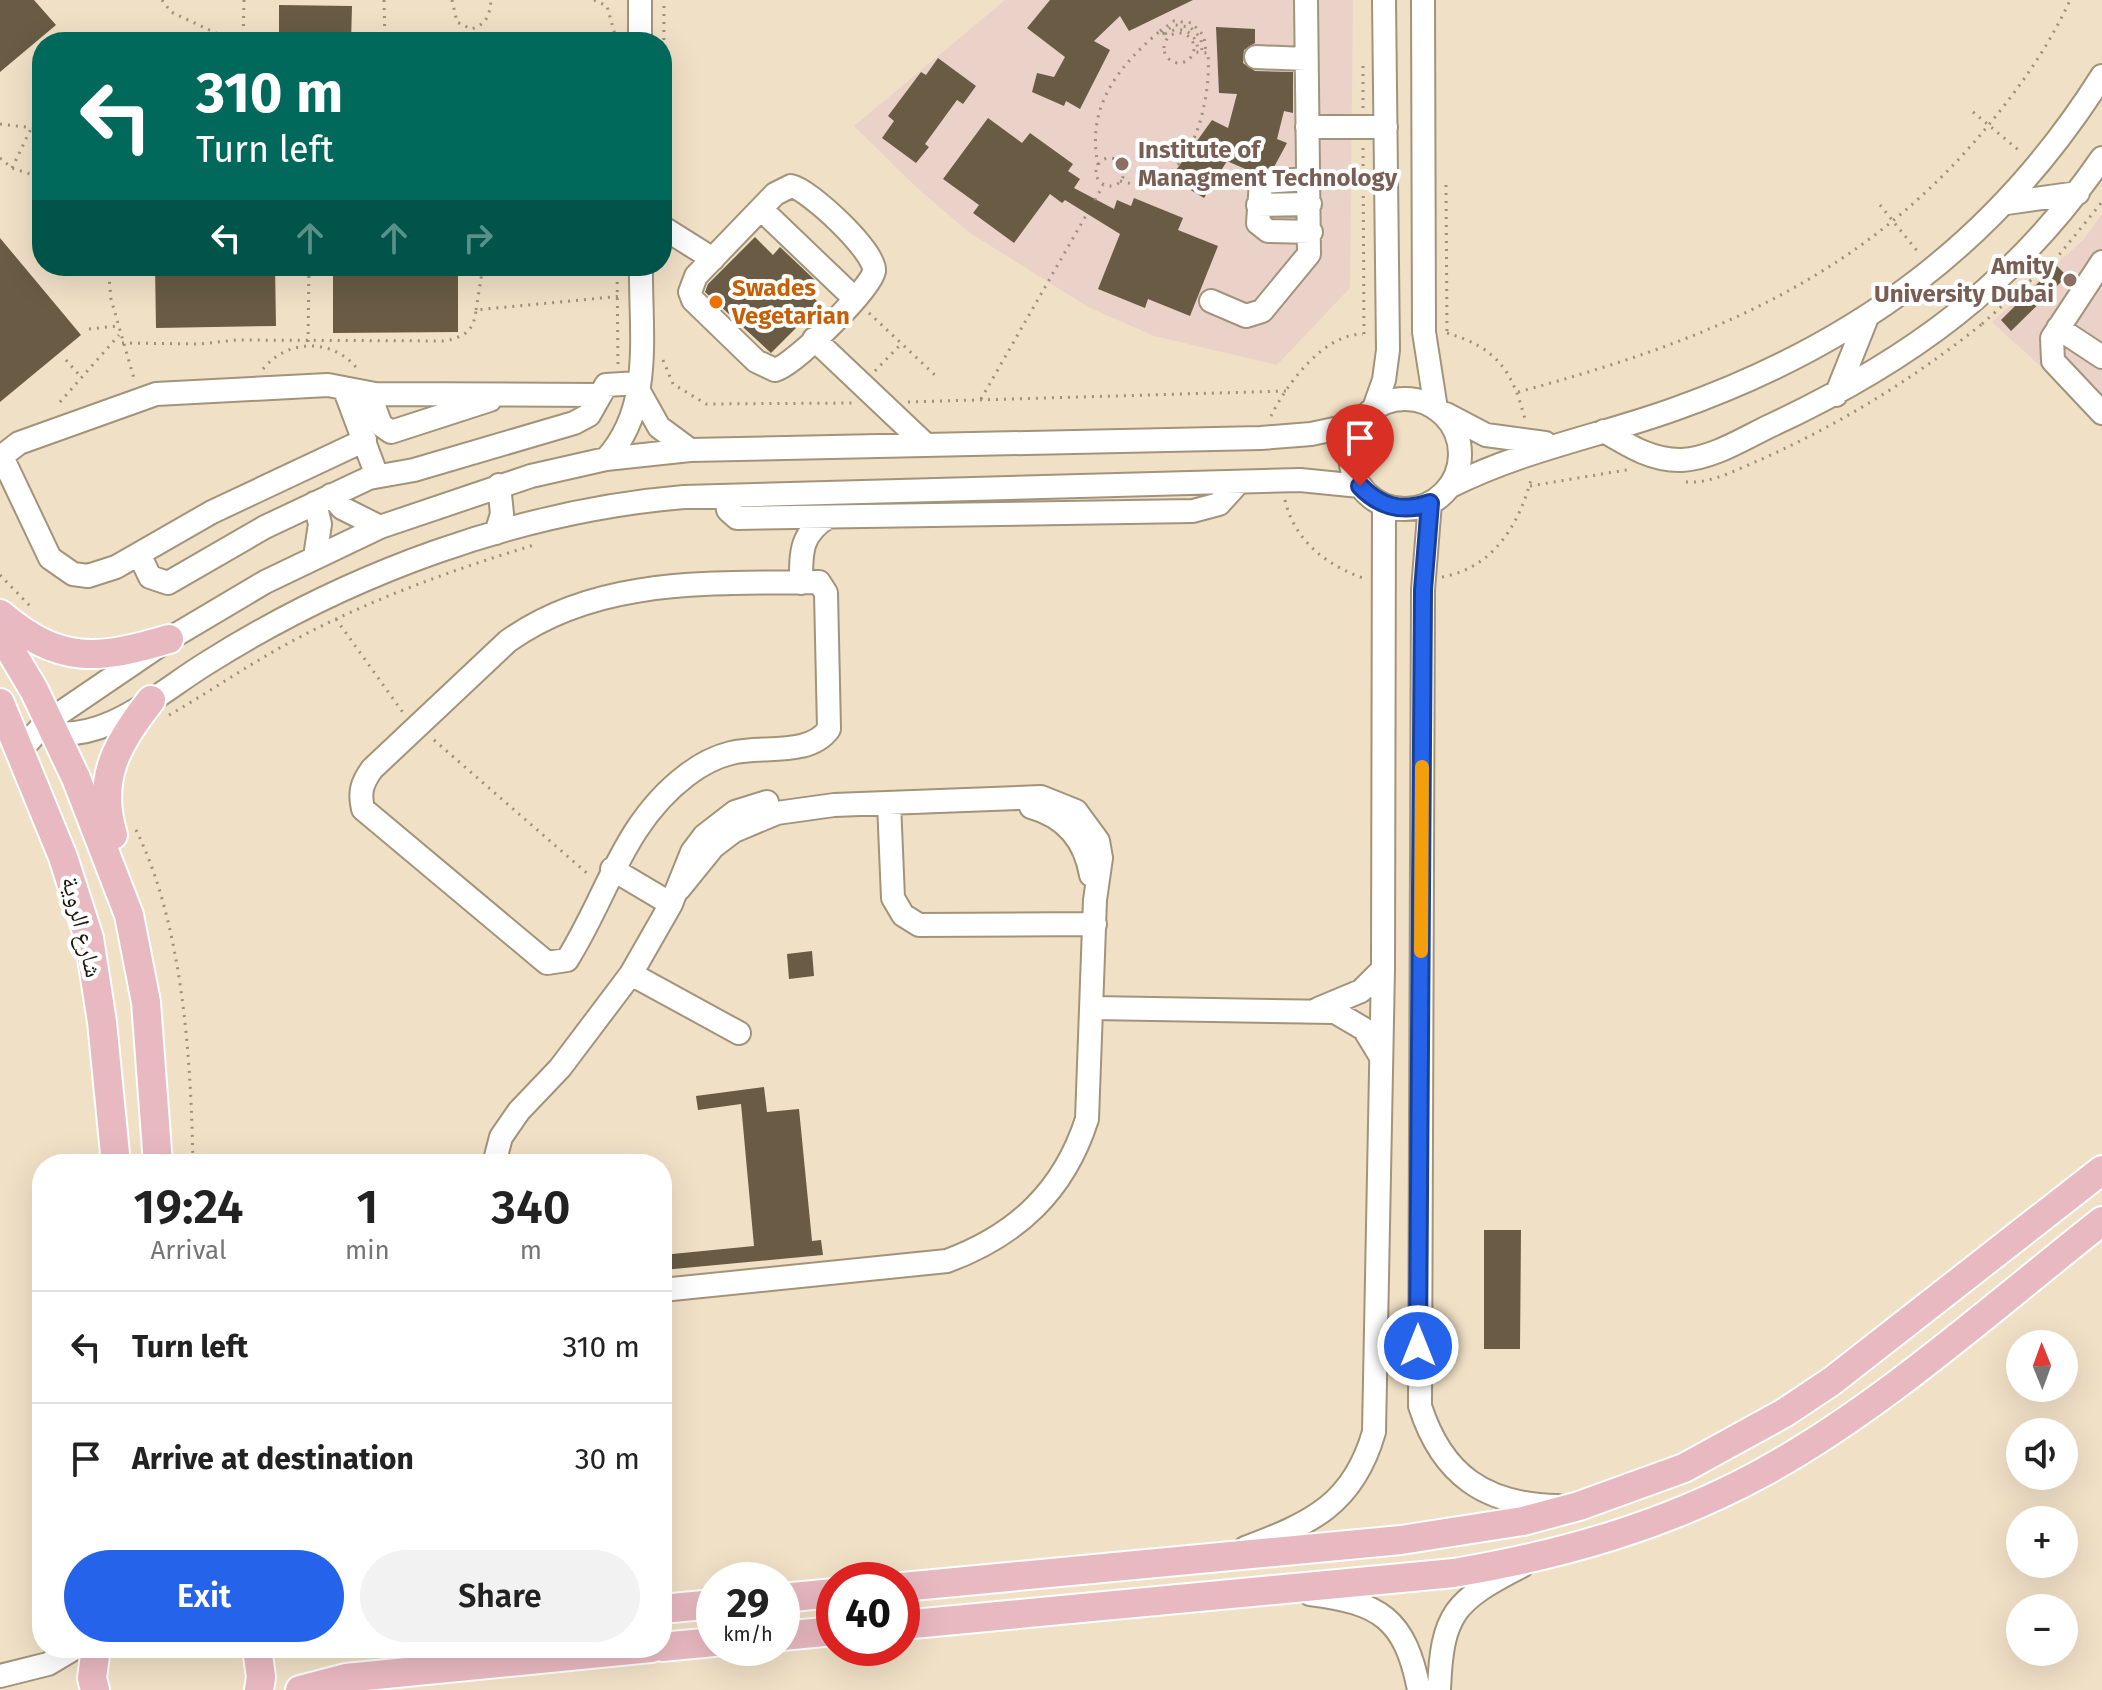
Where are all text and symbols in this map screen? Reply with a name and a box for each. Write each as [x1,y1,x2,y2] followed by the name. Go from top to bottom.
[196,60,343,127] text: 310 m
[64,64,168,168] icon: left
[196,128,334,172] text: Turn left
[1138,136,1398,192] place label: Institute of Managment Technology
[1113,155,1131,173] marker: Institute of Managment Technology
[204,216,248,260] icon: left
[288,216,332,260] icon: ahead
[372,216,416,260] icon: ahead
[456,216,500,260] icon: right
[1874,252,2055,308] place label: Amity University Dubai
[2061,271,2079,289] marker: Amity University Dubai
[731,274,850,330] place label: Swades Vegetarian
[707,293,725,311] marker: Swades Vegetarian
[1326,404,1394,486] pin
[1338,416,1382,460] icon: arrive
[55,874,108,981] street label: شارع الروية
[134,1178,243,1236] text: 19:24
[356,1178,378,1236] text: 1
[491,1178,570,1236] text: 340
[150,1235,227,1266] text: Arrival
[345,1235,390,1266] text: min
[520,1235,542,1266] text: m
[1376,1304,1460,1388] position arrow
[64,1325,108,1369] icon: left
[132,1329,248,1365] text: Turn left
[562,1329,640,1365] text: 310 m
[2006,1330,2078,1402] north arrow
[2006,1330,2078,1666] map controls
[2006,1418,2078,1490] button: sound
[64,1437,108,1481] icon: arrive
[132,1441,414,1477] text: Arrive at destination
[575,1441,640,1477] text: 30 m
[2006,1506,2078,1578] button: +
[64,1550,344,1642] button: Exit
[360,1550,640,1642] button: Share
[816,1562,920,1666] speed limit sign: 40
[727,1580,769,1628] text: 29
[2006,1594,2078,1666] button: −
[723,1622,773,1646] text: km/h

